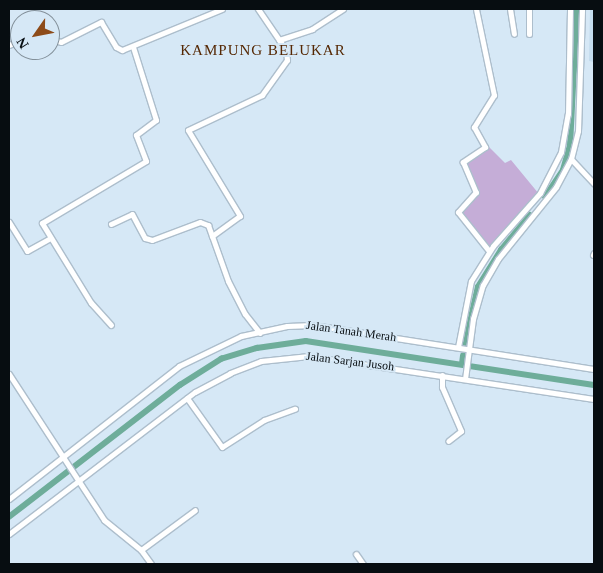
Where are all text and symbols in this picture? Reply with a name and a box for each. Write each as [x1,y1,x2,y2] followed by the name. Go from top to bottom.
[10,10,60,60] north arrow
[14,35,32,51] text: N
[178,42,348,60] district label: KAMPUNG BELUKAR
[305,319,397,345] street label: Jalan Tanah Merah
[305,349,395,375] street label: Jalan Sarjan Jusoh

